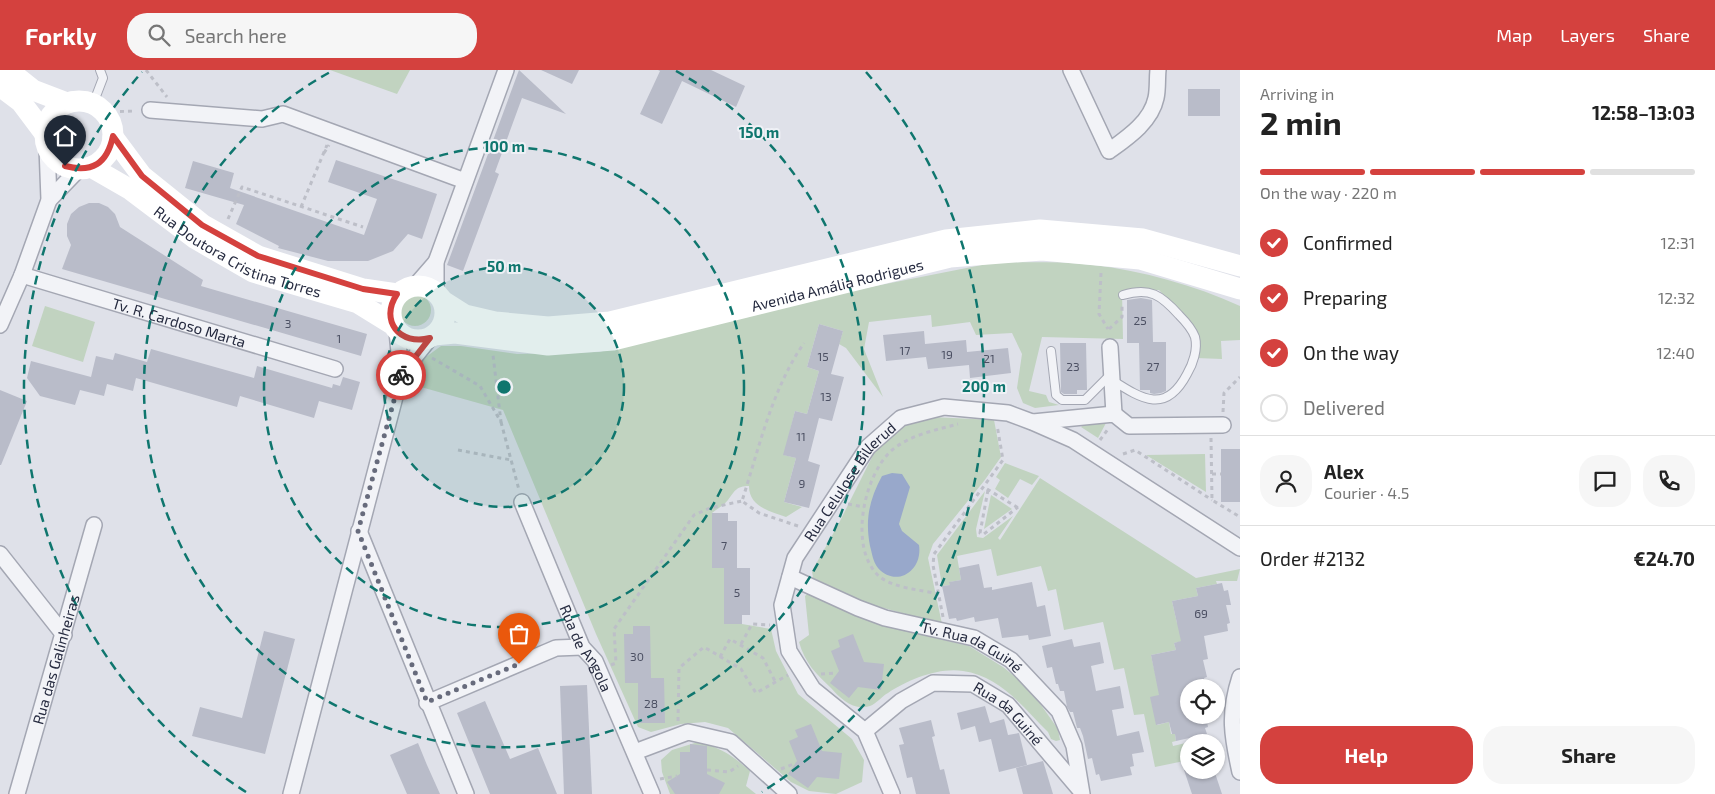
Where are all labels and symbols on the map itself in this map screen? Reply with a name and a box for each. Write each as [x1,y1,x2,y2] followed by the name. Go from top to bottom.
[44,115,86,166] pin
[739,123,779,141] text: 150 m
[483,137,525,155] text: 100 m
[151,202,324,301] street label: Rua Doutora Cristina Torres
[749,255,925,315] street label: Avenida Amália Rodrigues
[487,257,521,275] text: 50 m
[110,294,248,351] street label: Tv. R. Cardoso Marta
[1133,313,1147,327] house number: 25
[285,316,291,330] house number: 3
[337,331,341,345] house number: 1
[900,343,910,357] house number: 17
[941,347,953,361] house number: 19
[817,349,829,363] house number: 15
[376,350,426,400] courier
[983,351,995,365] house number: 21
[1066,359,1080,373] house number: 23
[1147,359,1159,373] house number: 27
[962,377,1006,395] text: 200 m
[495,378,513,396] centre of rings
[820,389,832,403] house number: 13
[800,418,899,544] street label: Rua Celulose Billerud
[796,429,806,443] house number: 11
[799,476,806,490] house number: 9
[721,538,727,552] house number: 7
[734,585,740,599] house number: 5
[28,592,83,726] street label: Rua das Galinheiras
[556,602,616,694] street label: Rua de Angola
[1194,606,1208,620] house number: 69
[498,613,540,664] pin
[920,617,1027,676] street label: Tv. Rua da Guiné
[630,649,644,663] house number: 30
[970,677,1047,749] street label: Rua da Guiné
[644,696,658,710] house number: 28

